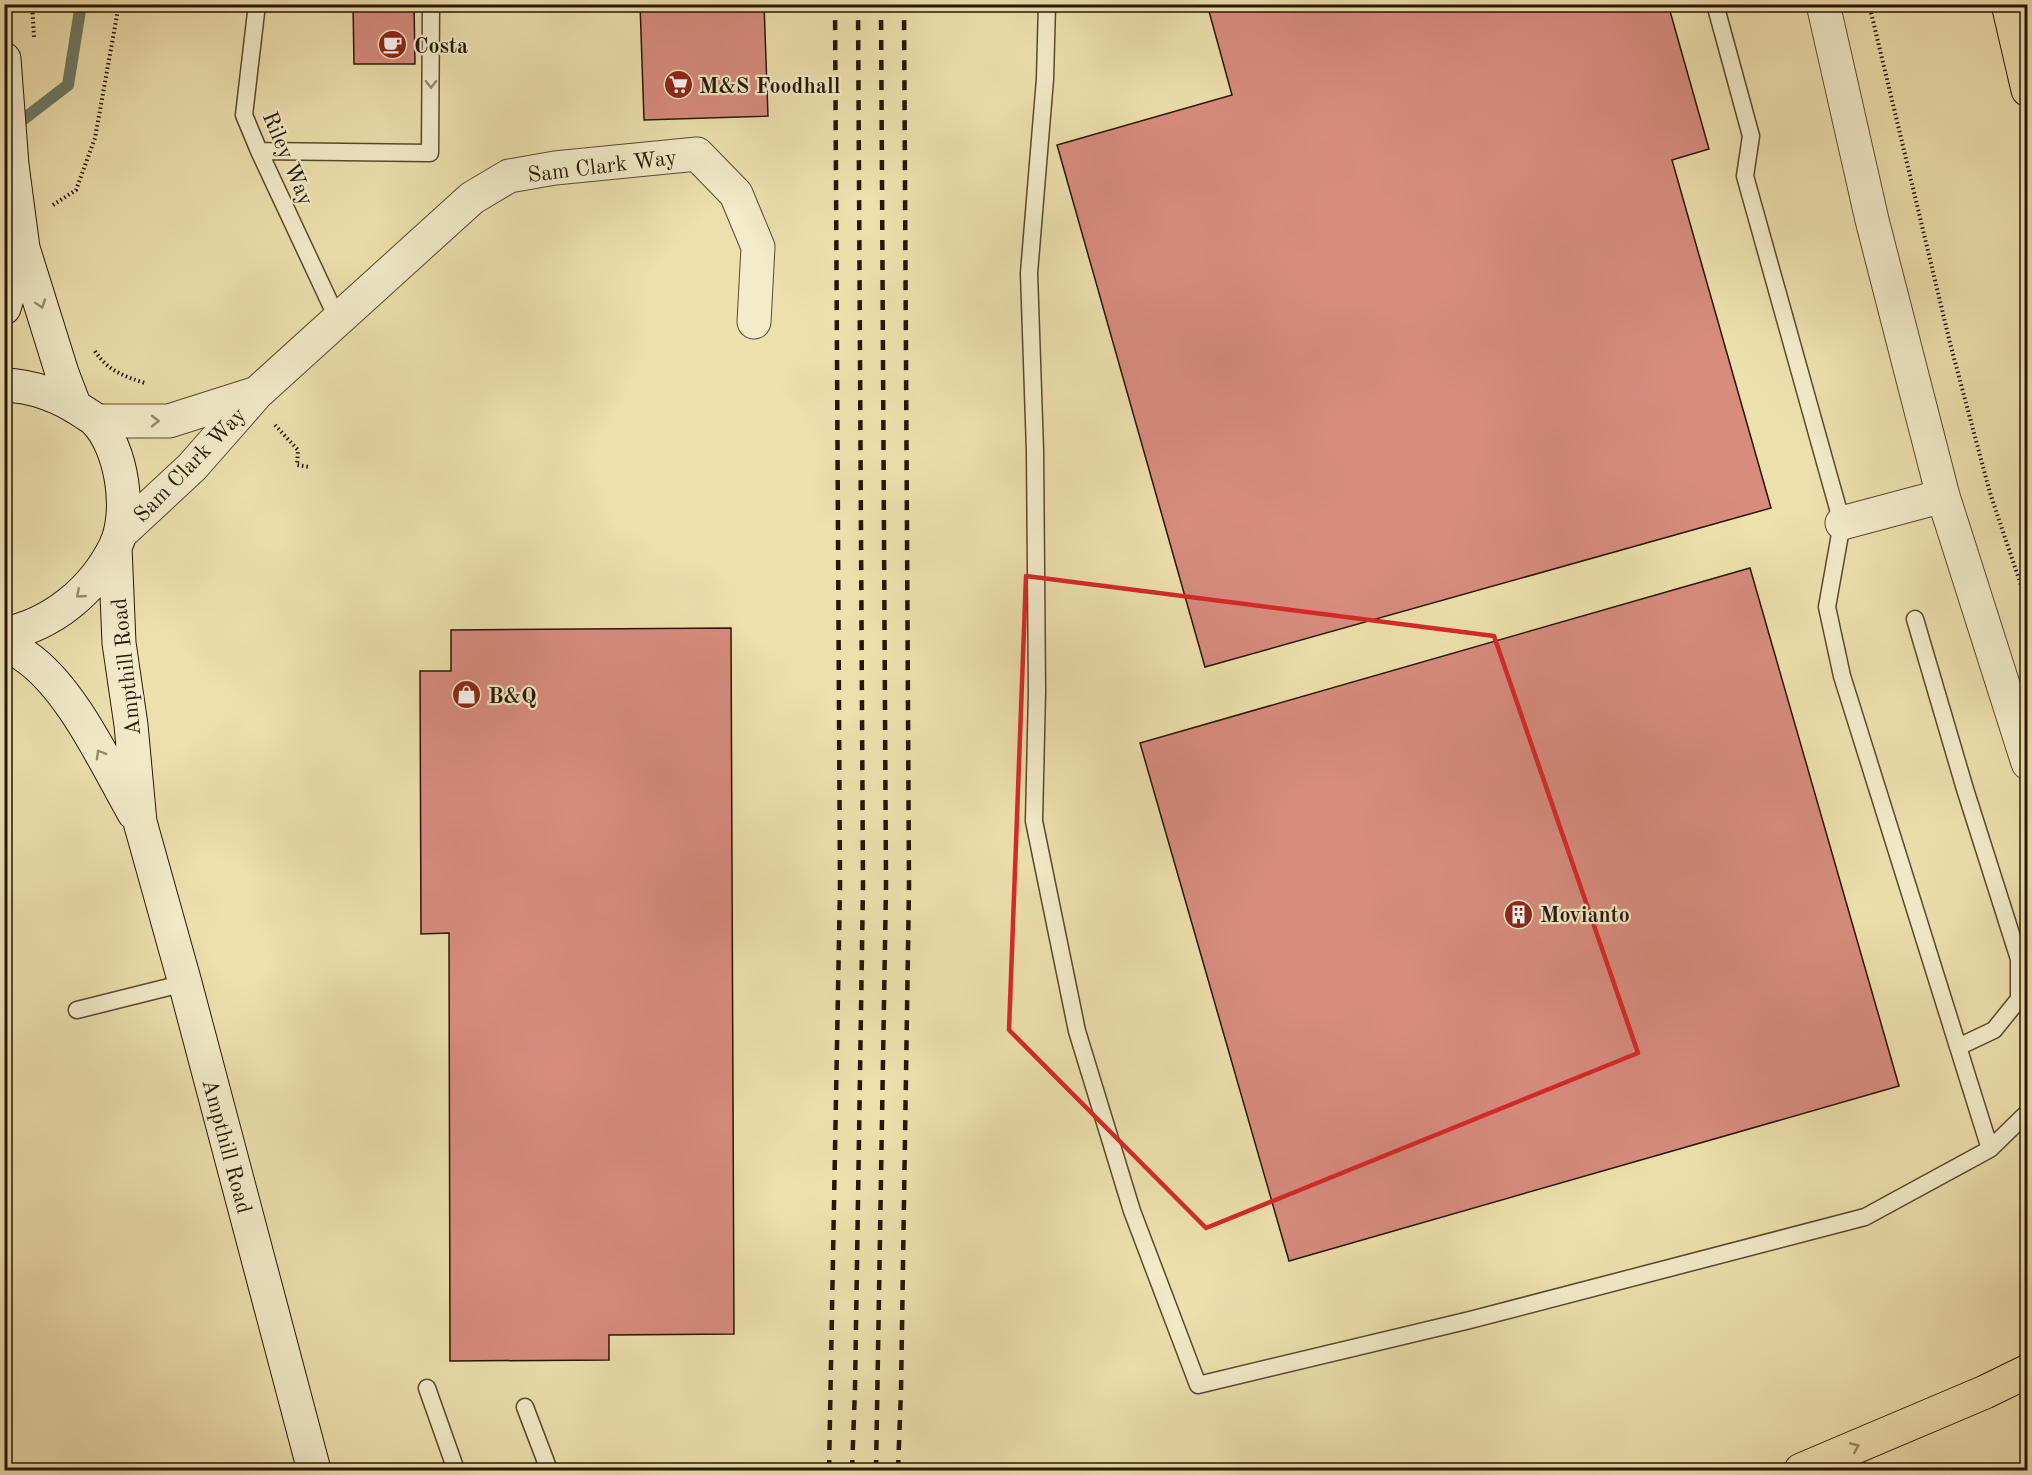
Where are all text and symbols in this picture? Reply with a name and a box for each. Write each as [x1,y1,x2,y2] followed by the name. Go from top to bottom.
[377,29,409,61] cafe icon: Costa
[414,36,468,58] place label: Costa
[662,69,694,101] supermarket icon: M&S Foodhall
[699,76,841,98] place label: M&S Foodhall
[425,79,437,88] one-way arrow
[258,109,317,209] street label: Riley Way
[526,147,678,187] street label: Sam Clark Way
[33,298,46,309] one-way arrow
[130,403,251,527] street label: Sam Clark Way
[150,415,159,427] one-way arrow
[76,587,87,598] one-way arrow
[109,597,145,737] street label: Ampthill Road
[451,679,483,711] shop icon: B&Q
[488,686,537,708] place label: B&Q
[96,749,107,760] one-way arrow
[1503,898,1535,930] building icon: Movianto
[1540,905,1630,927] place label: Movianto
[198,1077,255,1216] street label: Ampthill Road
[1849,1443,1860,1455] one-way arrow

